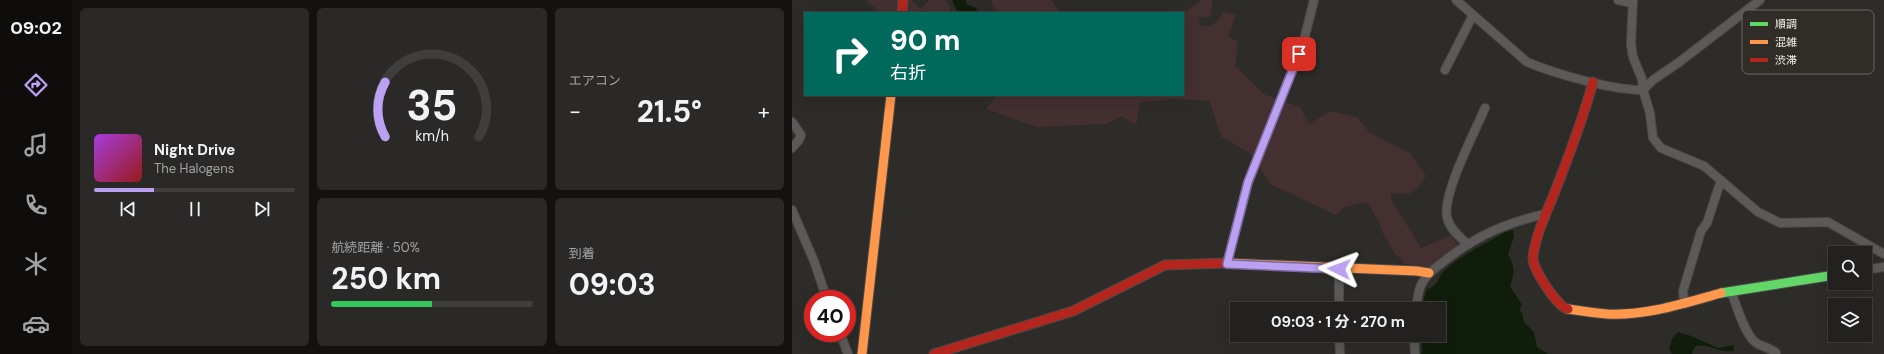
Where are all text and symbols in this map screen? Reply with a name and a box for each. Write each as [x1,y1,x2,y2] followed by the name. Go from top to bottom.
[1742,10,1874,74] legend
[10,16,62,40] text: 09:02
[1775,17,1797,31] text: 順調
[890,22,960,59] text: 90 m
[824,28,876,80] icon: right
[1775,35,1797,49] text: 混雑
[1282,37,1316,71] pin
[1288,43,1310,65] icon: arrive
[1775,53,1797,67] text: 渋滞
[890,61,926,85] text: 右折
[22,71,50,99] icon: directions
[569,72,621,89] text: エアコン
[407,79,457,133] text: 35
[637,92,702,131] text: 21.5°
[569,97,581,126] text: −
[758,97,770,126] text: +
[415,127,449,145] text: km/h
[22,131,50,159] icon: music
[154,140,235,160] text: Night Drive
[154,160,234,177] text: The Halogens
[22,191,50,219] icon: phone
[117,198,139,220] icon: previous
[184,198,206,220] icon: pause
[251,198,273,220] icon: next
[331,239,420,256] text: 航続距離 · 50%
[569,245,595,262] text: 到着
[1828,246,1872,342] map controls
[1828,246,1872,290] button: search
[1318,248,1360,290] position arrow
[22,250,50,278] icon: climate
[331,259,441,298] text: 250 km
[569,265,656,304] text: 09:03
[804,290,856,342] speed limit sign: 40
[1828,298,1872,342] button: layers
[22,310,50,338] icon: car
[1271,312,1405,332] text: 09:03 · 1 分 · 270 m

